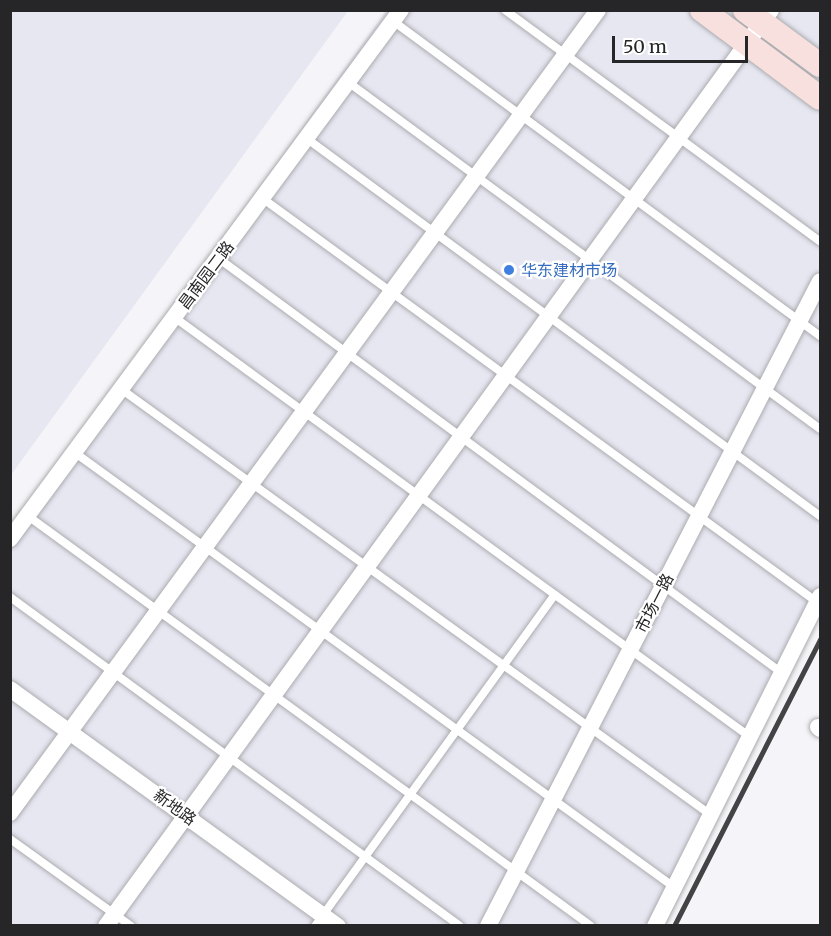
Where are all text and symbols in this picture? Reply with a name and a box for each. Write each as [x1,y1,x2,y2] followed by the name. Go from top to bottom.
[615,24,752,62] scale bar
[623,35,667,58] text: 50 m
[174,237,238,313] street label: 昌南园二路
[521,260,617,280] place label: 华东建材市场
[502,263,516,277] marker: 华东建材市场
[631,570,677,636] street label: 市场一路
[150,785,200,829] street label: 新地路

